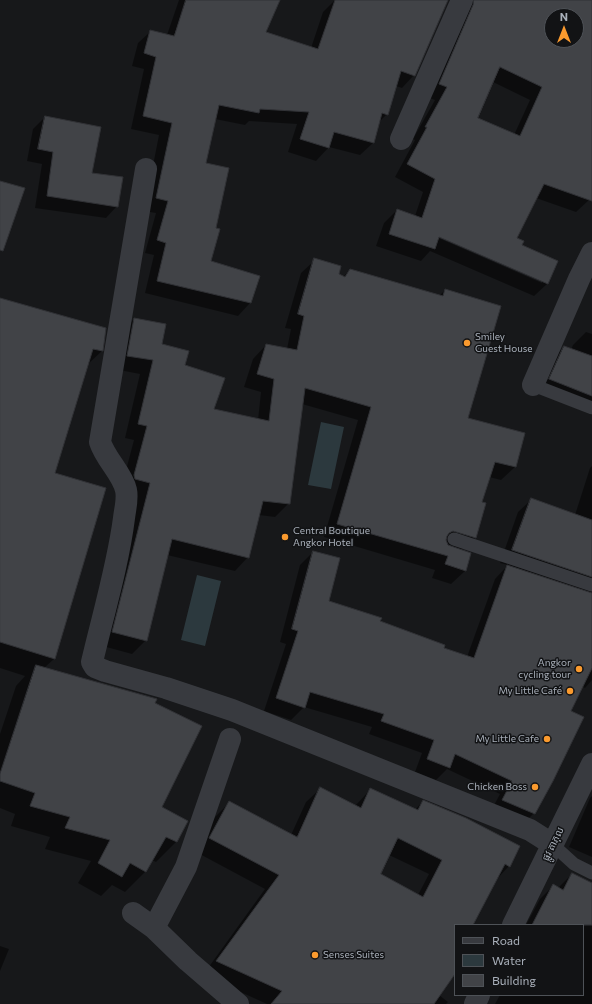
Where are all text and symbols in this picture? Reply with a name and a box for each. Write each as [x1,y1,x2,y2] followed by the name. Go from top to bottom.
[544,8,584,48] north arrow
[560,10,568,23] text: N
[475,331,533,354] place label: Smiley Guest House
[462,338,472,348] marker: Smiley Guest House
[293,525,370,548] place label: Central Boutique Angkor Hotel
[280,532,290,542] marker: Central Boutique Angkor Hotel
[518,657,571,680] place label: Angkor cycling tour
[574,664,584,674] marker: Angkor cycling tour
[498,685,562,697] place label: My Little Café
[565,686,575,696] marker: My Little Café
[475,733,539,745] place label: My Little Cafe
[542,734,552,744] marker: My Little Cafe
[467,781,527,793] place label: Chicken Boss
[530,782,540,792] marker: Chicken Boss
[540,825,566,863] street label: ផ្លូវ តាភុល
[454,924,584,996] legend
[492,933,520,947] text: Road
[323,949,384,961] place label: Senses Suites
[310,950,320,960] marker: Senses Suites
[492,953,526,967] text: Water
[492,973,536,987] text: Building

